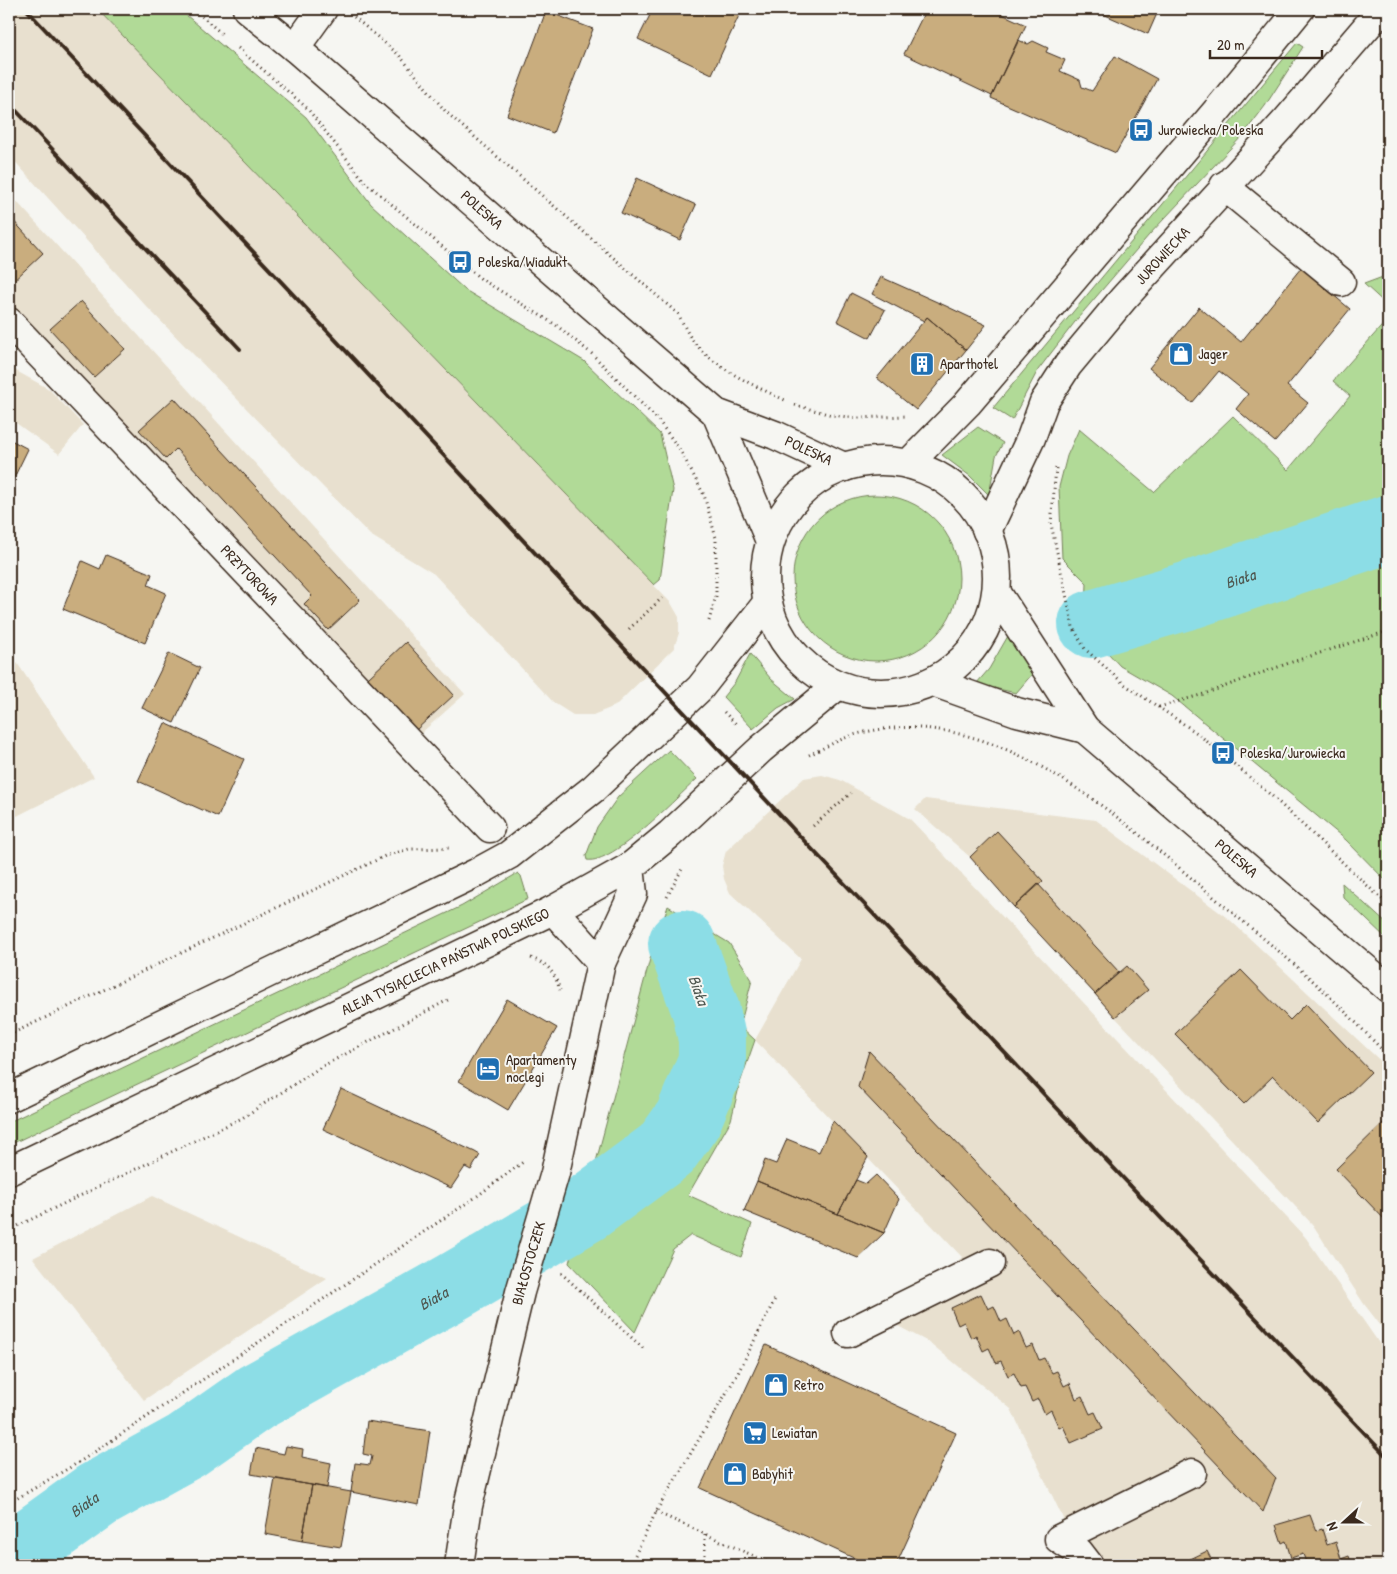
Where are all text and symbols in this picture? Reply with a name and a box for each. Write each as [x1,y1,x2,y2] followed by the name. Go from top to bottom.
[1210,28,1322,60] scale bar
[1217,34,1244,55] text: 20 m
[1128,117,1154,143] bus stop icon: Jurowiecka/Poleska
[1158,119,1263,140] place label: Jurowiecka/Poleska
[456,185,508,234] street label: POLESKA
[1130,221,1195,289] street label: JUROWIECKA
[447,249,473,275] bus stop icon: Poleska/Wiadukt
[478,251,568,272] place label: Poleska/Wiadukt
[1168,341,1194,367] shop icon: Jager
[1198,343,1228,364] place label: Jager
[909,351,935,377] building icon: Aparthotel
[940,353,998,374] place label: Aparthotel
[782,430,836,470] street label: POLESKA
[216,540,284,610] street label: PRZYTOROWA
[1222,563,1260,594] water label: Biała
[1210,740,1236,766] bus stop icon: Poleska/Jurowiecka
[1240,742,1345,763] place label: Poleska/Jurowiecka
[1211,834,1263,883] street label: POLESKA
[338,902,553,1020] street label: ALEJA TYSIĄCLECIA PAŃSTWA POLSKIEGO
[683,972,715,1010] water label: Biała
[506,1049,577,1087] place label: Apartamenty noclegi
[475,1056,501,1082] hotel icon: Apartamenty noclegi
[506,1219,550,1307] street label: BIAŁOSTOCZEK
[414,1280,453,1315] water label: Biała
[763,1372,789,1398] shop icon: Retro
[794,1374,824,1395] place label: Retro
[742,1420,768,1446] supermarket icon: Lewiatan
[772,1422,818,1443] place label: Lewiatan
[722,1461,748,1487] shop icon: Babyhit
[752,1463,794,1484] place label: Babyhit
[65,1486,104,1522] water label: Biała
[1320,1496,1370,1546] north arrow
[1321,1519,1342,1534] text: N

